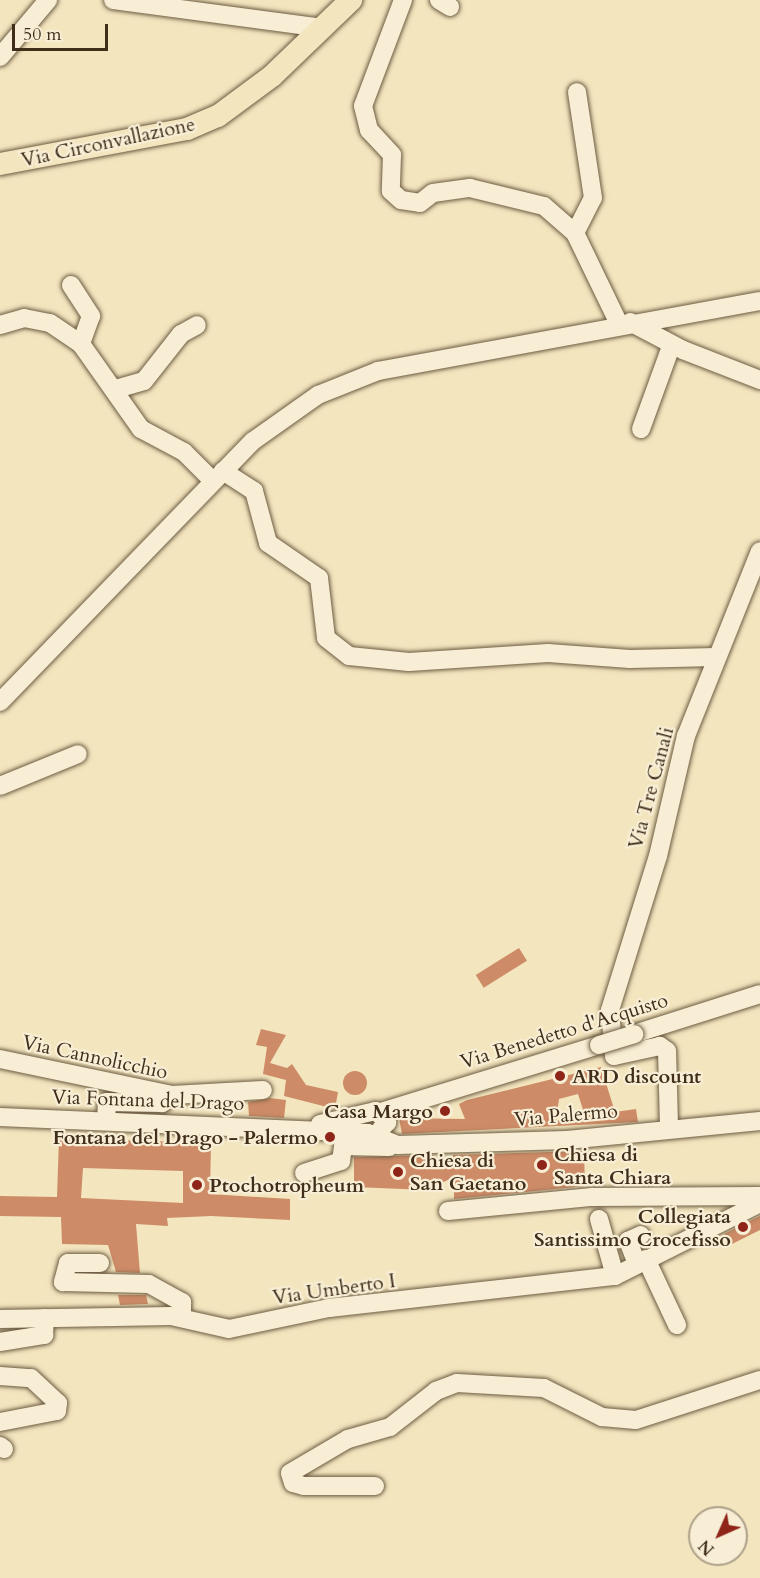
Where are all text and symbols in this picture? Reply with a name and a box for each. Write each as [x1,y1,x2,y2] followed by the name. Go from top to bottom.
[15,12,111,50] scale bar
[23,22,62,47] text: 50 m
[19,112,197,172] street label: Via Circonvallazione
[623,724,679,852] street label: Via Tre Canali
[457,988,671,1074] street label: Via Benedetto d'Acquisto
[20,1030,170,1084] street label: Via Cannolicchio
[572,1064,701,1088] place label: ARD discount
[553,1069,567,1083] marker: ARD discount
[51,1085,245,1115] street label: Via Fontana del Drago
[324,1099,433,1123] place label: Casa Margo
[513,1099,619,1131] street label: Via Palermo
[438,1104,452,1118] marker: Casa Margo
[53,1125,318,1149] place label: Fontana del Drago - Palermo
[323,1130,337,1144] marker: Fontana del Drago - Palermo
[554,1142,671,1189] place label: Chiesa di Santa Chiara
[410,1148,526,1195] place label: Chiesa di San Gaetano
[535,1158,549,1172] marker: Chiesa di Santa Chiara
[391,1165,405,1179] marker: Chiesa di San Gaetano
[209,1173,364,1197] place label: Ptochotropheum
[190,1178,204,1192] marker: Ptochotropheum
[534,1204,731,1251] place label: Collegiata Santissimo Crocefisso
[736,1220,750,1234] marker: Collegiata Santissimo Crocefisso
[271,1268,397,1310] street label: Via Umberto I
[688,1506,748,1566] north arrow
[694,1535,719,1560] text: N

